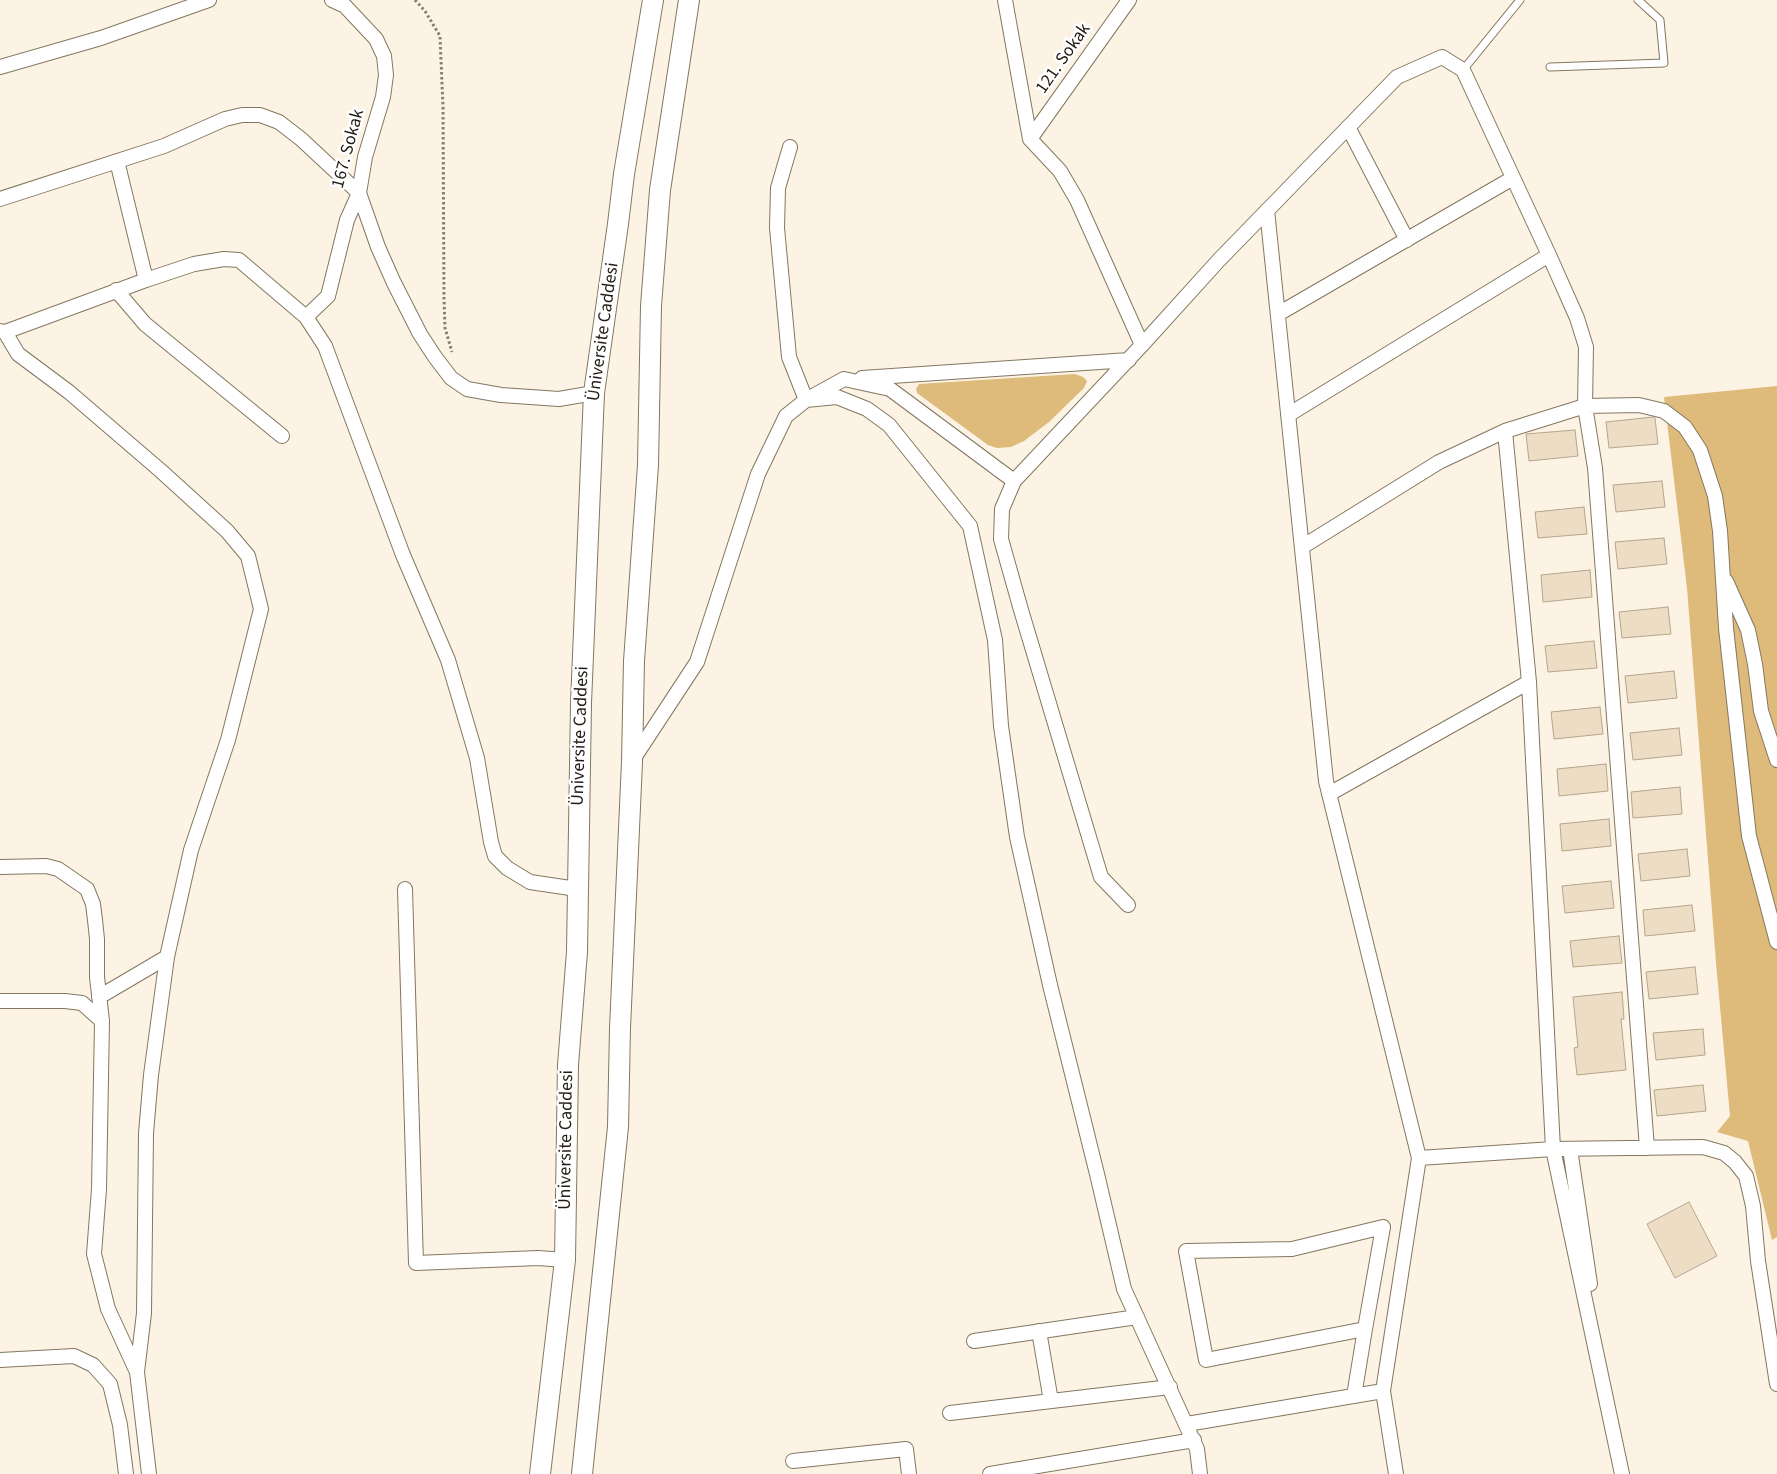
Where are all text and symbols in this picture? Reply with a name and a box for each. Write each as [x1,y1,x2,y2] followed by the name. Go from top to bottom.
[1032,20,1096,98] street label: 121. Sokak
[328,107,370,191] street label: 167. Sokak
[584,261,624,403] street label: Üniversite Caddesi
[568,666,594,806] street label: Üniversite Caddesi
[555,1070,579,1210] street label: Üniversite Caddesi

